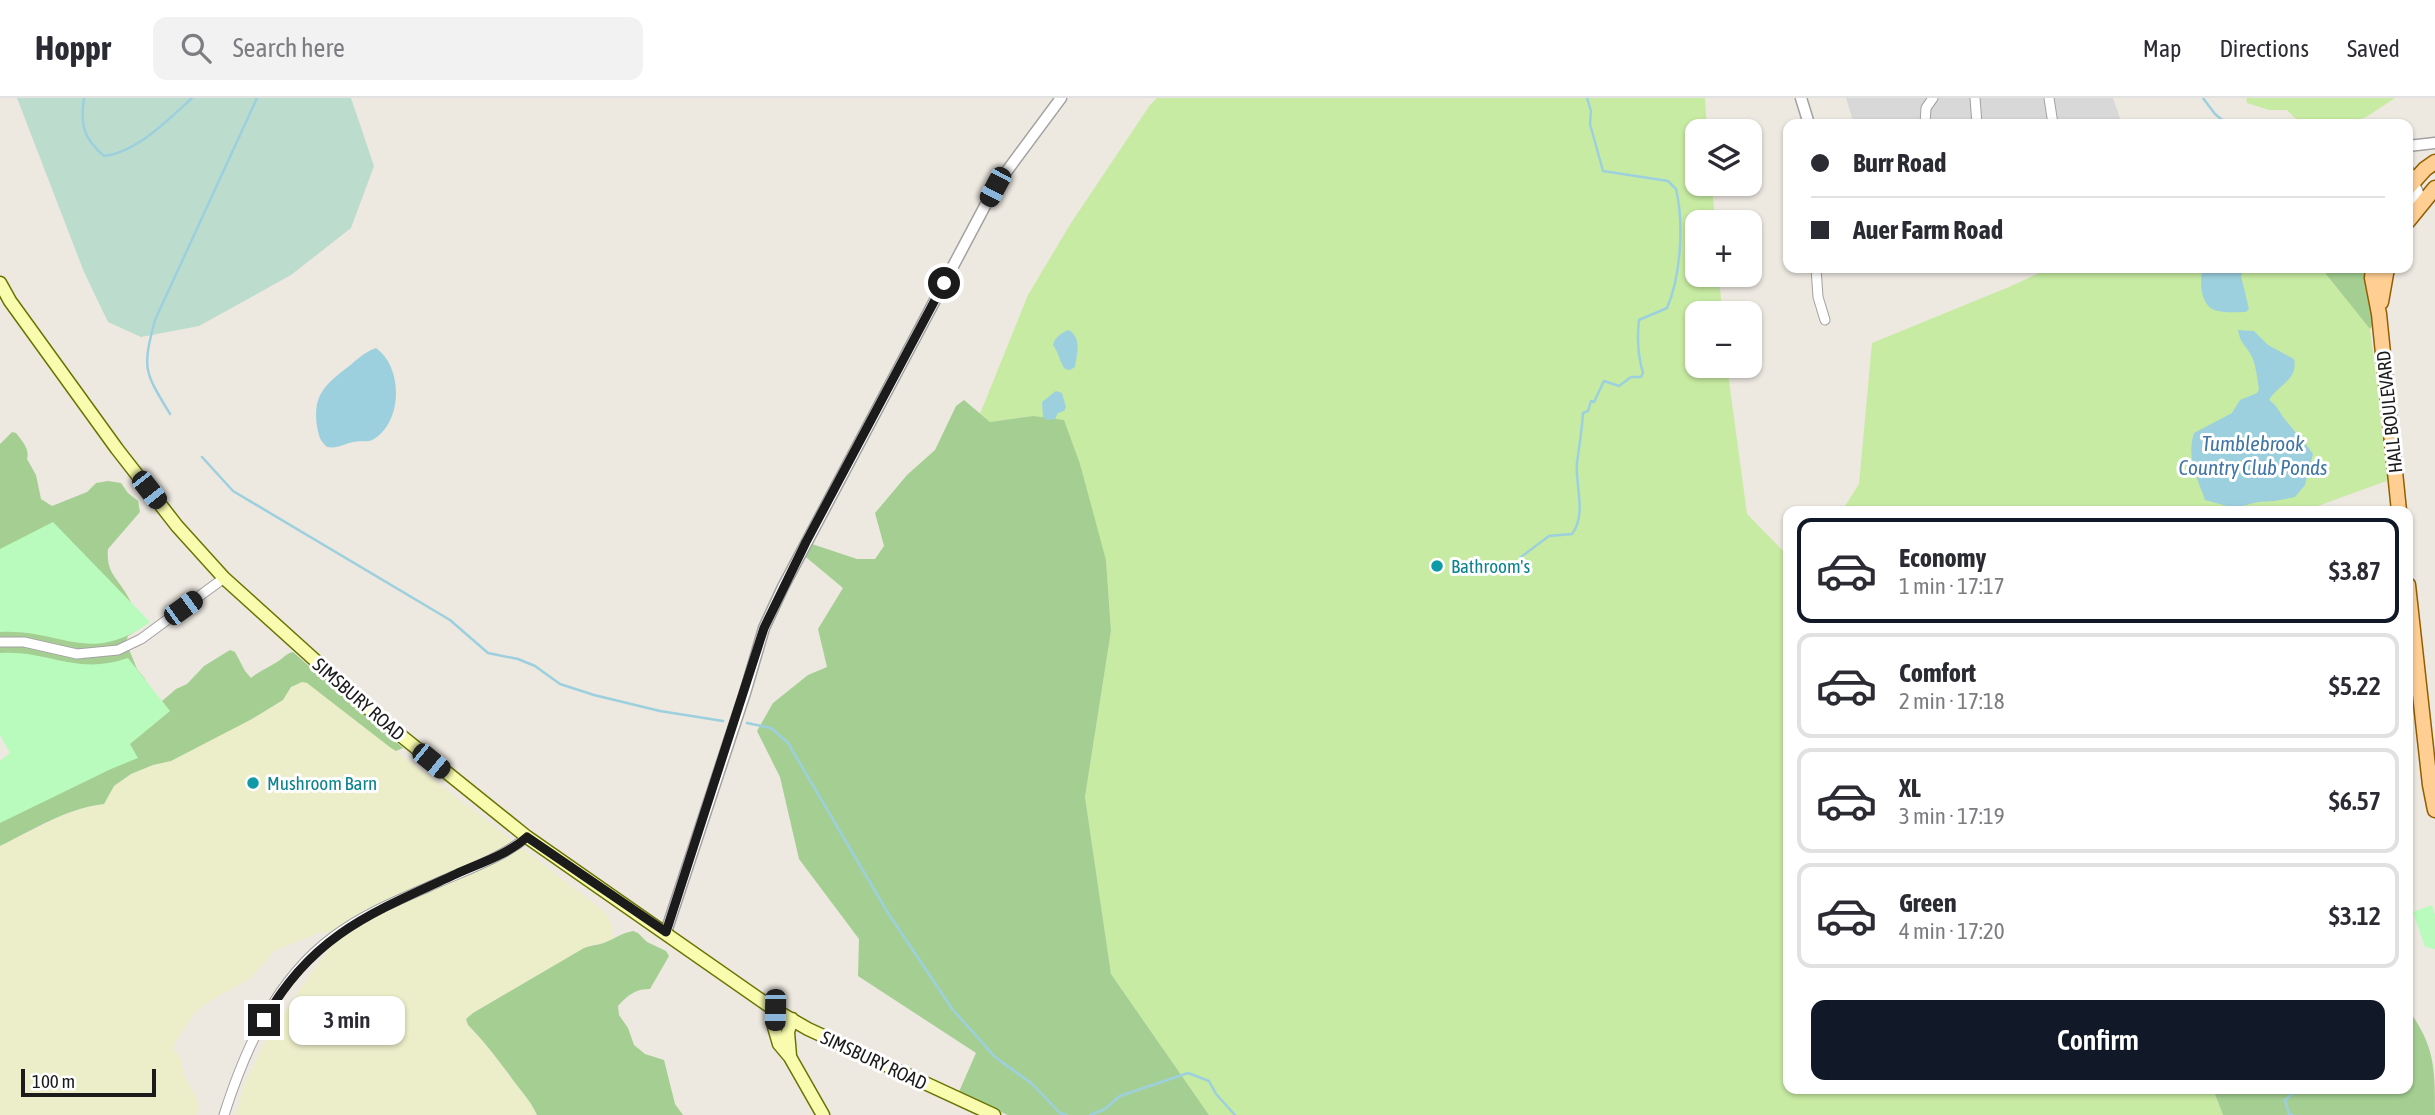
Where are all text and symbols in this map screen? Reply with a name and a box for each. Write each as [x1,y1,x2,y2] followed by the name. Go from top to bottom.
[153,17,643,80] search box
[35,29,111,67] text: Hoppr
[177,29,215,67] icon: search
[233,33,345,63] text: Search here
[2143,35,2181,62] text: Map
[2219,35,2309,62] text: Directions
[2347,35,2400,62] text: Saved
[1685,119,1762,378] map controls
[1685,119,1762,196] button: layers
[1853,148,1946,178] text: Burr Road
[976,164,1015,210] car
[1685,210,1762,287] button: +
[1853,215,2003,245] text: Auer Farm Road
[928,267,960,299] route start
[1685,301,1762,378] button: −
[2372,350,2406,474] street label: HALL BOULEVARD
[2179,431,2327,479] water label: Tumblebrook Country Club Ponds
[128,467,171,513] car
[1815,539,1878,602] icon: car
[1899,543,1986,573] text: Economy
[1451,555,1530,577] place label: Bathroom's
[2329,556,2381,586] text: $3.87
[1429,558,1445,574] marker: Bathroom's
[1899,573,2005,599] text: 1 min · 17:17
[160,587,207,629] car
[309,653,409,745] street label: SIMSBURY ROAD
[1815,654,1878,717] icon: car
[1899,658,1976,688] text: Comfort
[2329,671,2381,701] text: $5.22
[1899,688,2005,714] text: 2 min · 17:18
[409,740,454,782] car
[1815,769,1878,832] icon: car
[267,772,377,794] place label: Mushroom Barn
[1899,773,1921,803] text: XL
[245,775,261,791] marker: Mushroom Barn
[2329,786,2381,816] text: $6.57
[1899,803,2005,829] text: 3 min · 17:19
[1815,884,1878,947] icon: car
[1899,888,1957,918] text: Green
[2329,901,2381,931] text: $3.12
[1899,918,2005,944] text: 4 min · 17:20
[765,989,786,1031] car
[288,996,404,1044] callout: 3 min
[1811,1000,2385,1080] button: Confirm
[248,1004,280,1036] route end
[324,1007,370,1033] text: 3 min
[817,1026,931,1094] street label: SIMSBURY ROAD
[21,1066,156,1098] scale bar
[32,1070,75,1092] text: 100 m

